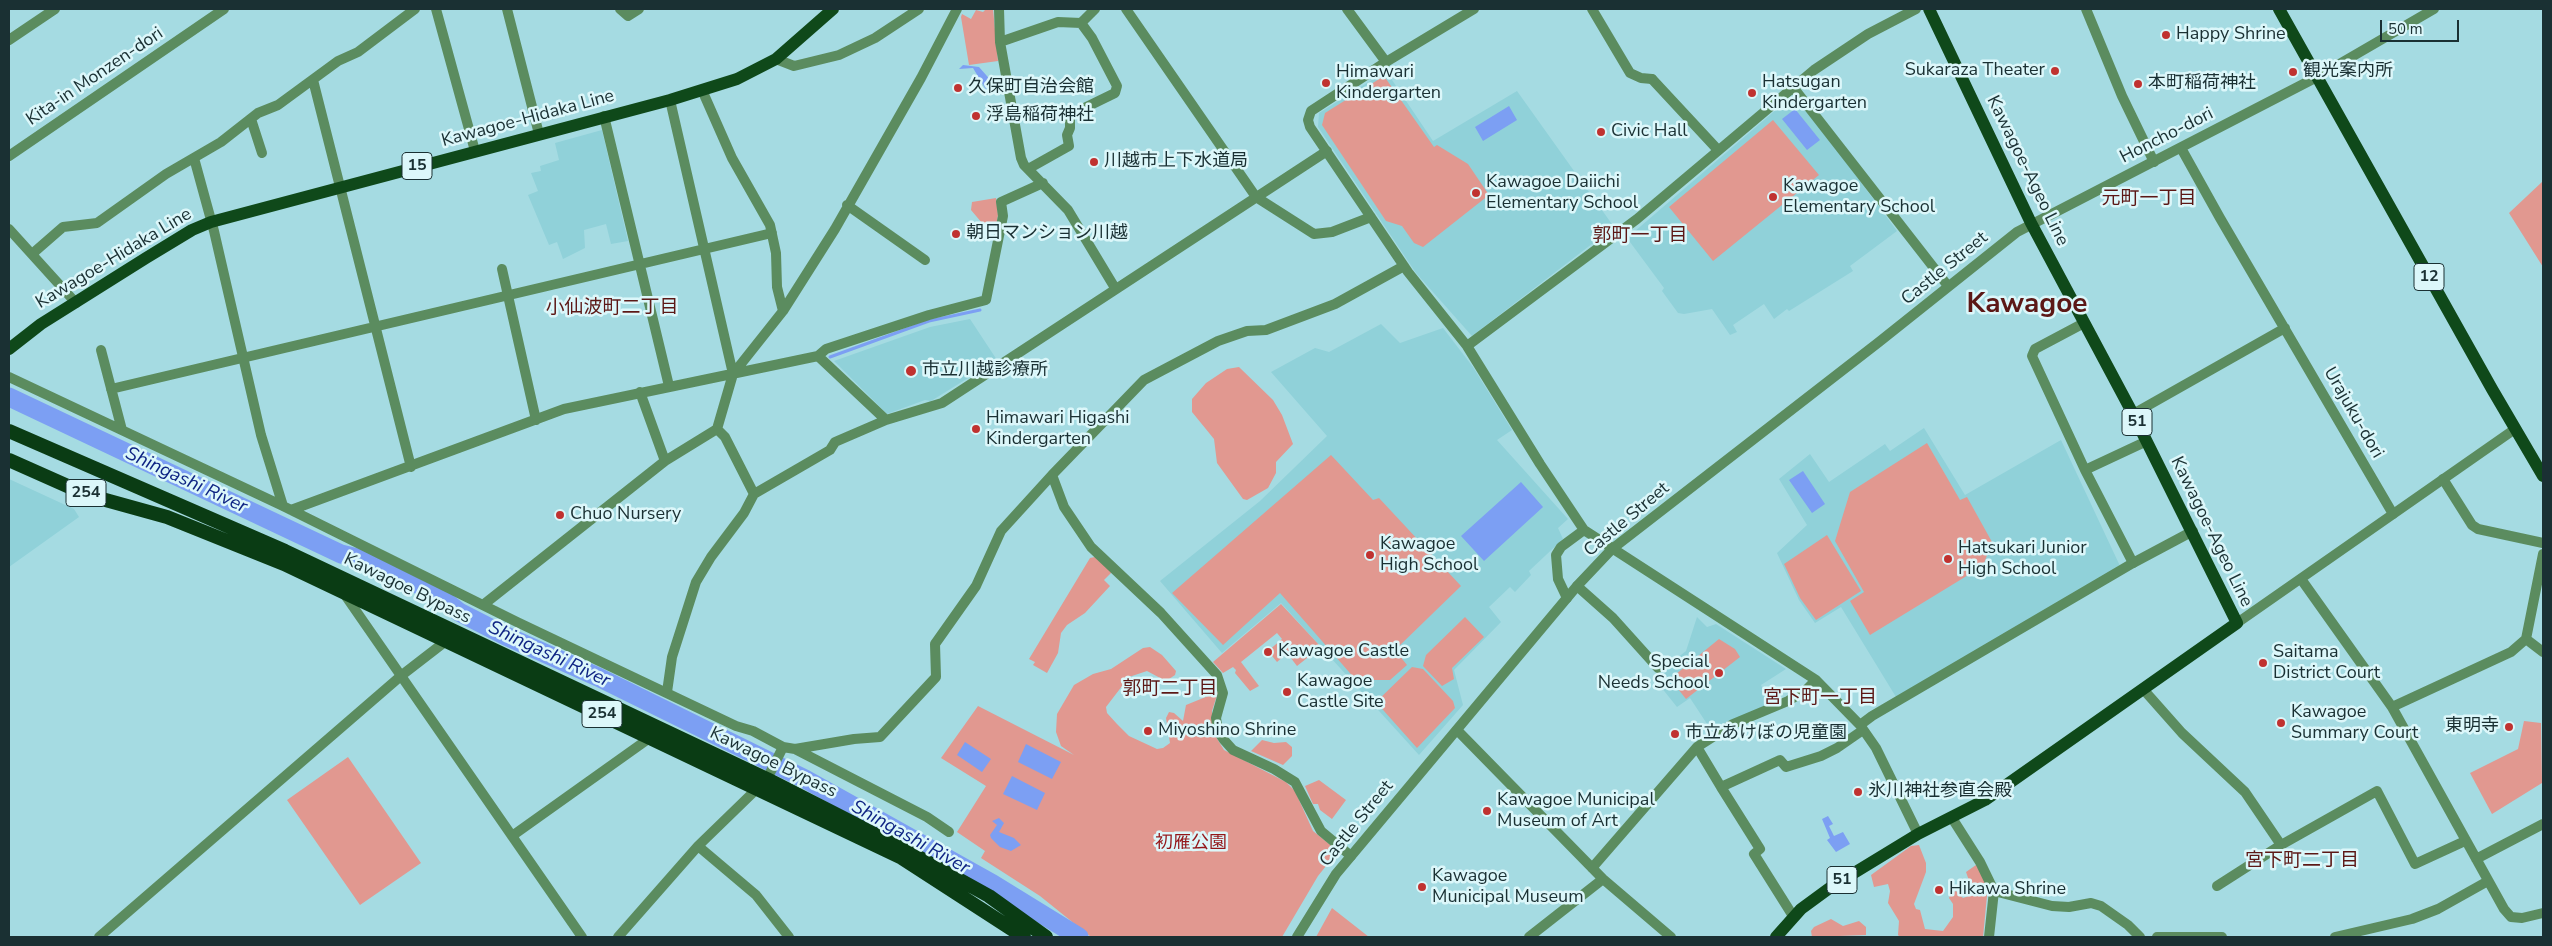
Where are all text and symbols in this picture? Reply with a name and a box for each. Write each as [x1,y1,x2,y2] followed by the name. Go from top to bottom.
[2382,10,2461,42] scale bar
[2388,19,2423,39] text: 50 m
[22,23,168,131] street label: Kita-in Monzen-dori
[2176,24,2286,46] place label: Happy Shrine
[2160,29,2172,41] marker: Happy Shrine
[1905,60,2045,82] place label: Sukaraza Theater
[2303,61,2393,83] place label: 観光案内所
[1336,62,1441,104] place label: Himawari Kindergarten
[2049,65,2061,77] marker: Sukaraza Theater
[2287,66,2299,78] marker: 観光案内所
[1762,72,1867,115] place label: Hatsugan Kindergarten
[2148,73,2256,95] place label: 本町稲荷神社
[968,77,1094,99] place label: 久保町自治会館
[1320,77,1332,89] marker: Himawari Kindergarten
[2132,78,2144,90] marker: 本町稲荷神社
[952,82,964,94] marker: 久保町自治会館
[439,86,617,152] street label: Kawagoe-Hidaka Line
[1746,87,1758,99] marker: Hatsugan Kindergarten
[1981,92,2073,250] street label: Kawagoe-Ageo Line
[2117,103,2217,169] street label: Honcho-dori
[986,105,1094,127] place label: 浮島稲荷神社
[970,110,982,122] marker: 浮島稲荷神社
[1611,121,1688,143] place label: Civic Hall
[1595,126,1607,138] marker: Civic Hall
[1104,151,1248,173] place label: 川越市上下水道局
[402,153,432,180] road number: 15
[1088,156,1100,168] marker: 川越市上下水道局
[1486,172,1638,214] place label: Kawagoe Daiichi Elementary School
[1783,176,1935,218] place label: Kawagoe Elementary School
[1470,187,1482,199] marker: Kawagoe Daiichi Elementary School
[2102,188,2196,210] district label: 元町一丁目
[1767,191,1779,203] marker: Kawagoe Elementary School
[32,204,196,314] street label: Kawagoe-Hidaka Line
[966,223,1128,245] place label: 朝日マンション川越
[1593,225,1687,247] district label: 郭町一丁目
[950,228,962,240] marker: 朝日マンション川越
[1897,228,1993,310] street label: Castle Street
[2414,264,2444,290] road number: 12
[1967,288,2087,322] district label: Kawagoe
[546,297,678,319] district label: 小仙波町二丁目
[922,360,1048,382] place label: 市立川越診療所
[904,364,918,378] marker: 市立川越診療所
[2318,364,2388,462] street label: Urajuku-dori
[986,408,1129,450] place label: Himawari Higashi Kindergarten
[2122,408,2152,436] road number: 51
[970,423,982,435] marker: Himawari Higashi Kindergarten
[121,443,251,519] water label: Shingashi River
[2165,453,2257,611] street label: Kawagoe-Ageo Line
[1580,478,1674,562] street label: Castle Street
[66,479,106,506] road number: 254
[570,504,681,526] place label: Chuo Nursery
[554,509,566,521] marker: Chuo Nursery
[1380,534,1478,576] place label: Kawagoe High School
[1958,538,2087,580] place label: Hatsukari Junior High School
[340,549,474,629] street label: Kawagoe Bypass
[1364,549,1376,561] marker: Kawagoe High School
[1942,553,1954,565] marker: Hatsukari Junior High School
[484,617,614,693] water label: Shingashi River
[1278,641,1409,663] place label: Kawagoe Castle
[2273,642,2380,684] place label: Saitama District Court
[1262,646,1274,658] marker: Kawagoe Castle
[1598,652,1709,694] place label: Special Needs School
[2257,657,2269,669] marker: Saitama District Court
[1713,667,1725,679] marker: Special Needs School
[1297,671,1384,714] place label: Kawagoe Castle Site
[1123,678,1217,700] district label: 郭町二丁目
[1281,686,1293,698] marker: Kawagoe Castle Site
[1763,687,1877,709] district label: 宮下町一丁目
[582,701,622,728] road number: 254
[2291,702,2418,744] place label: Kawagoe Summary Court
[2445,716,2499,738] place label: 東明寺
[2275,717,2287,729] marker: Kawagoe Summary Court
[1158,720,1296,742] place label: Miyoshino Shrine
[2503,721,2515,733] marker: 東明寺
[706,723,840,803] street label: Kawagoe Bypass
[1685,723,1847,745] place label: 市立あけぼの児童園
[1142,725,1154,737] marker: Miyoshino Shrine
[1669,728,1681,740] marker: 市立あけぼの児童園
[1316,776,1398,872] street label: Castle Street
[1868,781,2012,803] place label: 氷川神社参直会殿
[1852,786,1864,798] marker: 氷川神社参直会殿
[1497,790,1655,832] place label: Kawagoe Municipal Museum of Art
[847,796,973,880] water label: Shingashi River
[1481,805,1493,817] marker: Kawagoe Municipal Museum of Art
[1155,833,1227,855] park label: 初雁公園
[2245,850,2359,872] district label: 宮下町二丁目
[1432,866,1584,909] place label: Kawagoe Municipal Museum
[1827,866,1857,894] road number: 51
[1949,879,2066,901] place label: Hikawa Shrine
[1416,881,1428,893] marker: Kawagoe Municipal Museum
[1933,884,1945,896] marker: Hikawa Shrine

